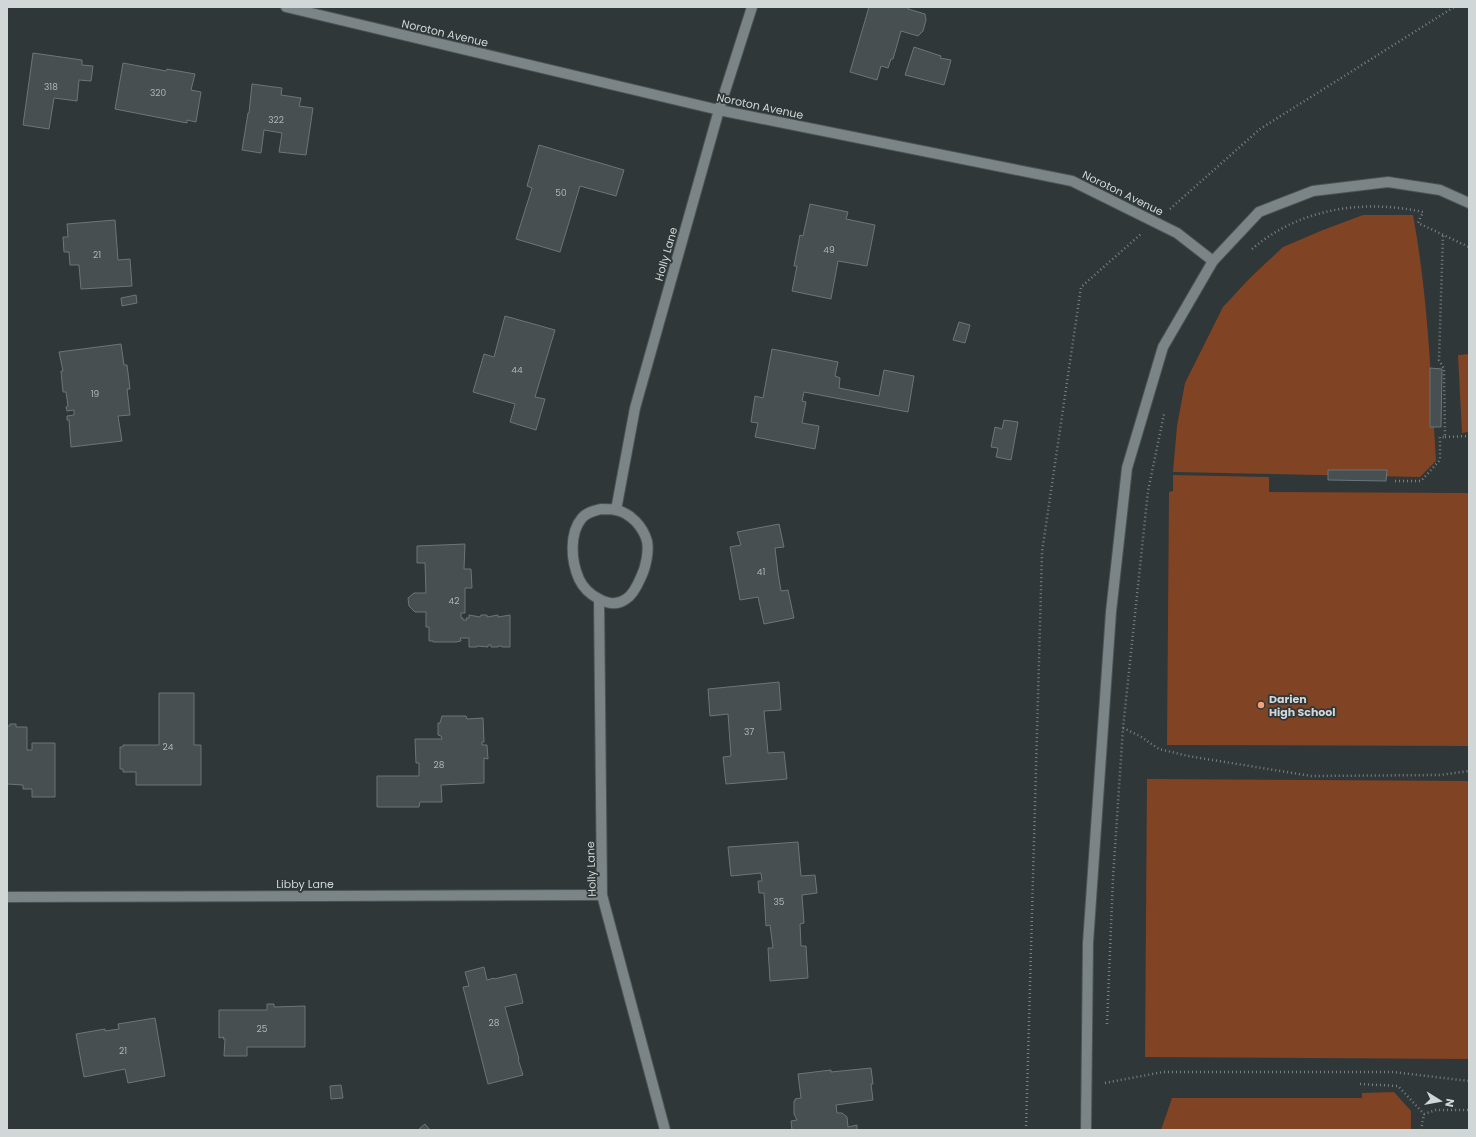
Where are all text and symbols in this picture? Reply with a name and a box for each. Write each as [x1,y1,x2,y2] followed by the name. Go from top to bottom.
[400,15,490,51] street label: Noroton Avenue
[44,81,58,93] house number: 318
[150,87,166,99] house number: 320
[715,89,805,123] street label: Noroton Avenue
[268,114,284,126] house number: 322
[1080,166,1166,220] street label: Noroton Avenue
[555,187,567,199] house number: 50
[651,225,681,283] street label: Holly Lane
[823,244,835,256] house number: 49
[93,249,101,261] house number: 21
[511,364,523,376] house number: 44
[91,388,100,400] house number: 19
[757,566,765,578] house number: 41
[449,595,459,607] house number: 42
[1269,691,1336,720] place label: Darien High School
[1256,700,1266,710] marker: Darien High School
[744,726,754,738] house number: 37
[163,741,174,753] house number: 24
[434,759,445,771] house number: 28
[582,841,600,897] street label: Holly Lane
[276,876,334,892] street label: Libby Lane
[774,896,785,908] house number: 35
[489,1017,500,1029] house number: 28
[257,1023,268,1035] house number: 25
[119,1045,127,1057] house number: 21
[1420,1081,1460,1121] north arrow
[1441,1097,1458,1108] text: N

